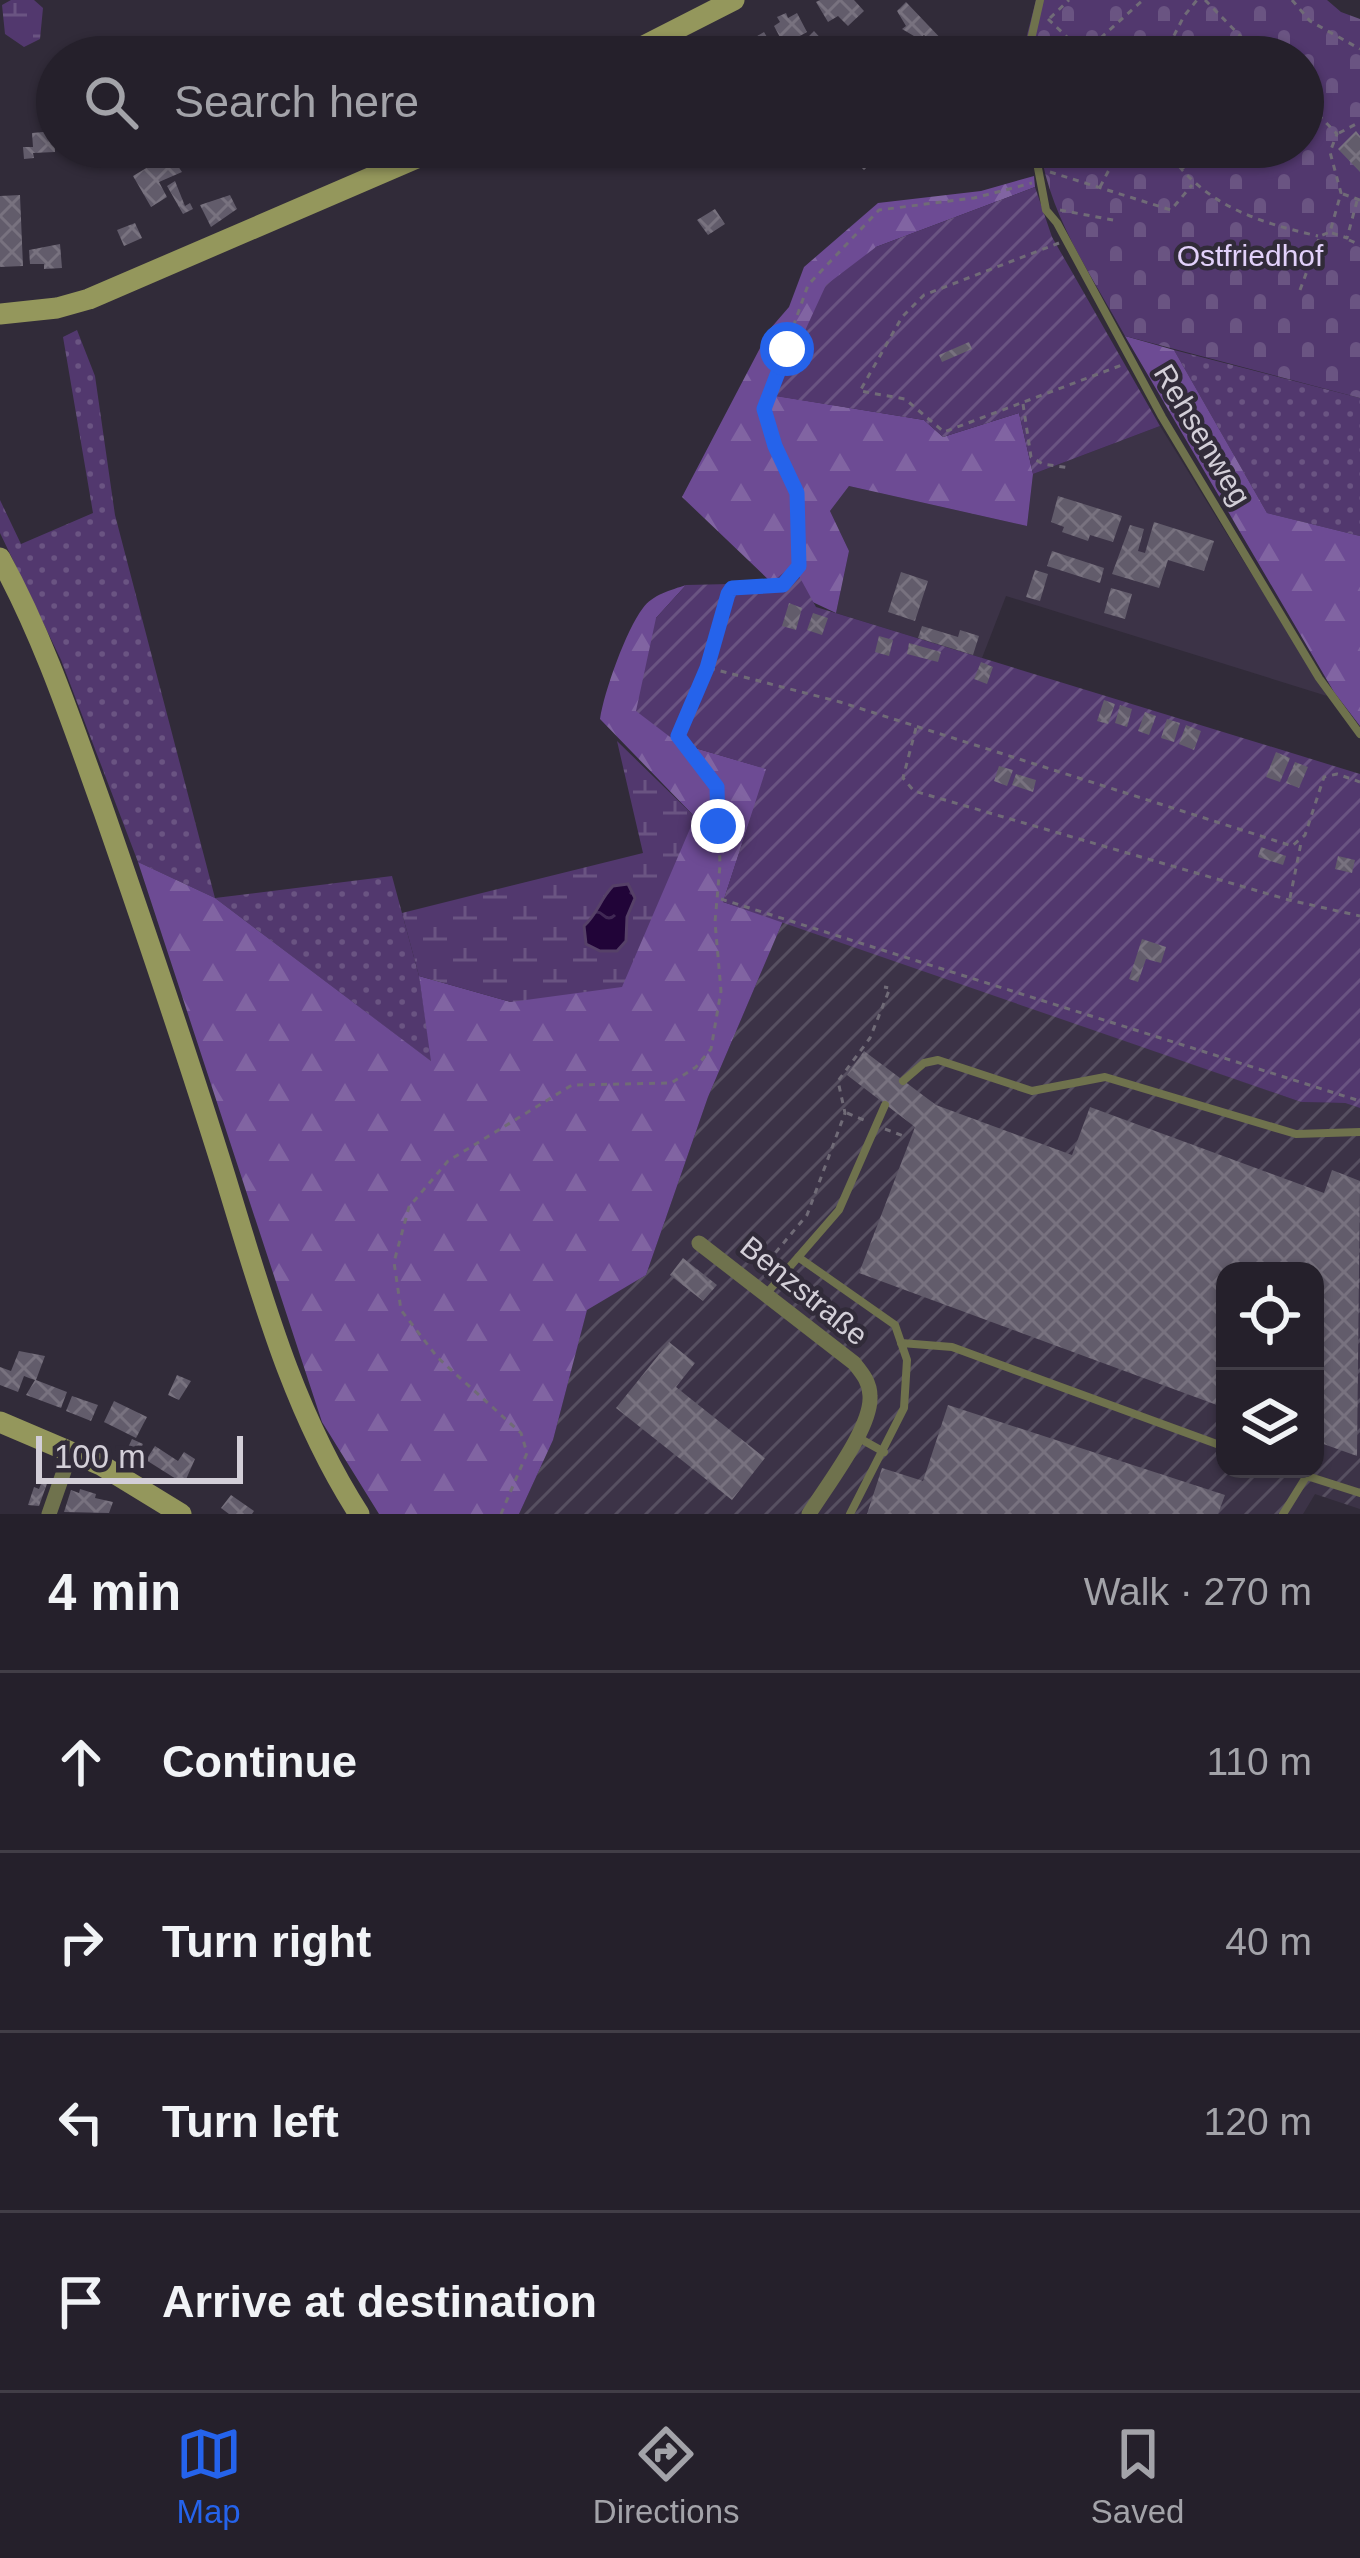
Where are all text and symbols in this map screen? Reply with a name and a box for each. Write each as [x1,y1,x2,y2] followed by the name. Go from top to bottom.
[36,36,1324,168] search box
[78,69,144,135] icon: search
[174,76,419,127] text: Search here
[1177,239,1324,272] park label: Ostfriedhof
[760,322,814,376] route start
[1147,358,1257,511] street label: Rehsenweg
[691,799,745,853] route end
[734,1230,874,1352] street label: Benzstraße
[1216,1262,1324,1478] map controls
[1216,1262,1324,1370] button: locate
[1216,1370,1324,1478] button: layers
[36,1430,243,1483] scale bar
[54,1438,146,1475] text: 100 m
[48,1564,181,1621] text: 4 min
[1084,1570,1312,1613] text: Walk · 270 m
[48,1729,114,1795] icon: ahead
[162,1736,357,1787] text: Continue
[1207,1740,1312,1783] text: 110 m
[48,1909,114,1975] icon: right
[162,1916,371,1967] text: Turn right
[1225,1920,1312,1963] text: 40 m
[48,2089,114,2155] icon: left
[162,2096,339,2147] text: Turn left
[1204,2100,1312,2143] text: 120 m
[48,2269,114,2335] icon: arrive
[162,2276,597,2327] text: Arrive at destination
[176,2421,242,2531] tab: Map
[593,2421,740,2531] tab: Directions
[1091,2421,1184,2531] tab: Saved

